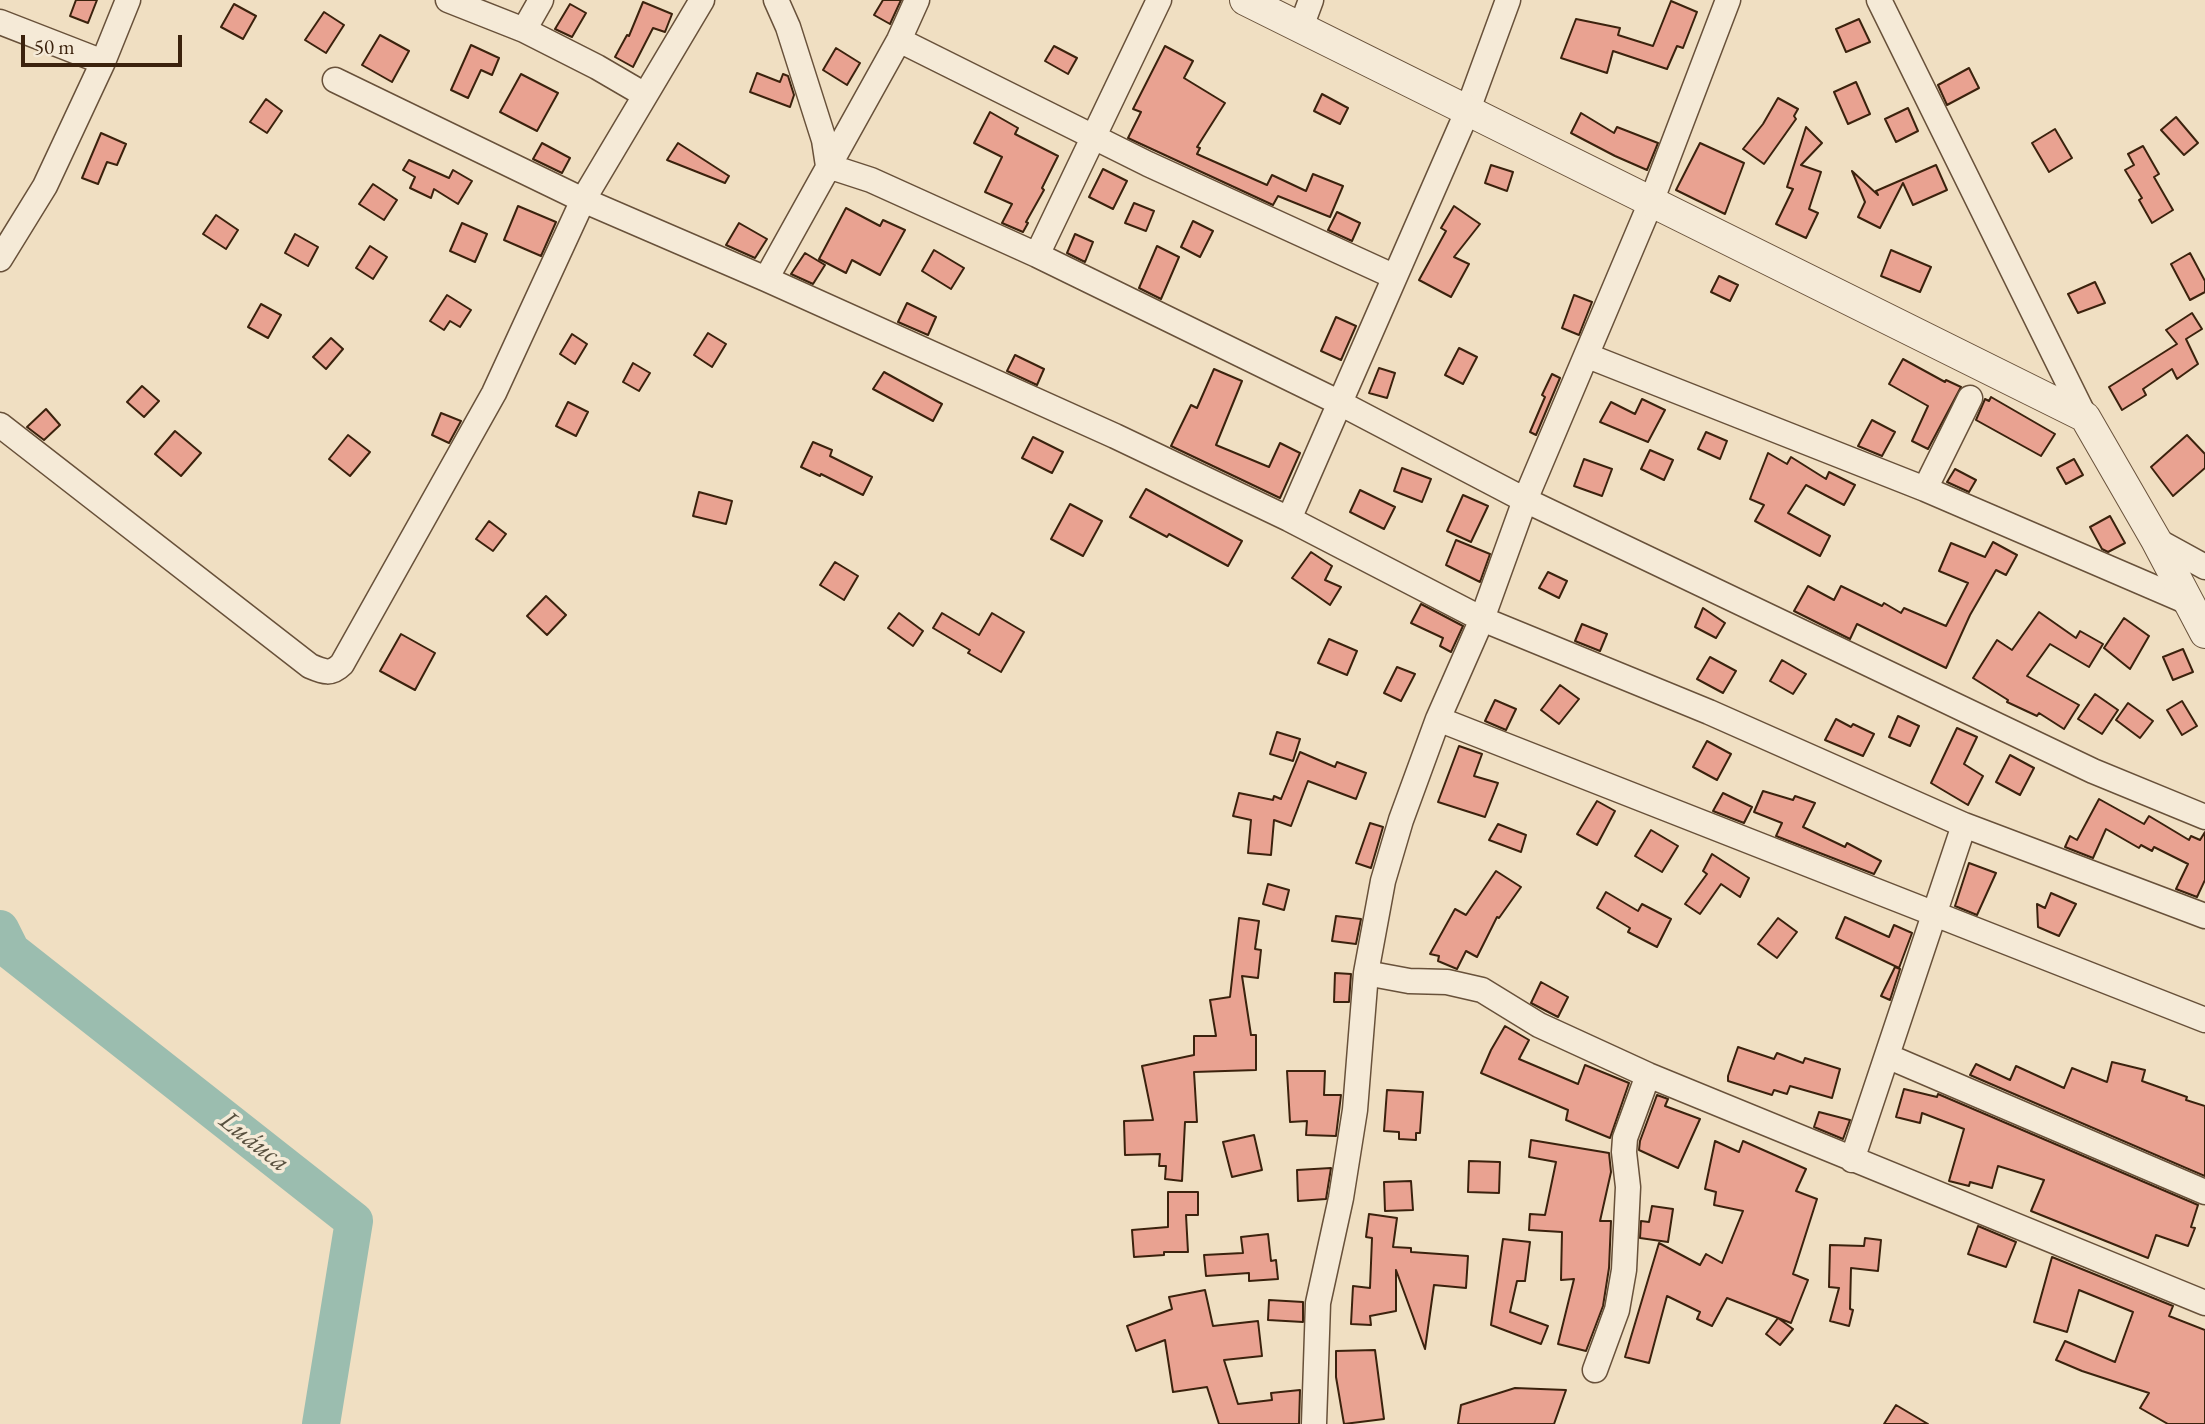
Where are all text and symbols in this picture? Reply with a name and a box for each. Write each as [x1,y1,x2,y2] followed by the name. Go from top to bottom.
[24,21,186,65] scale bar
[34,33,75,60] text: 50 m
[212,1104,296,1180] water label: Luáuca

